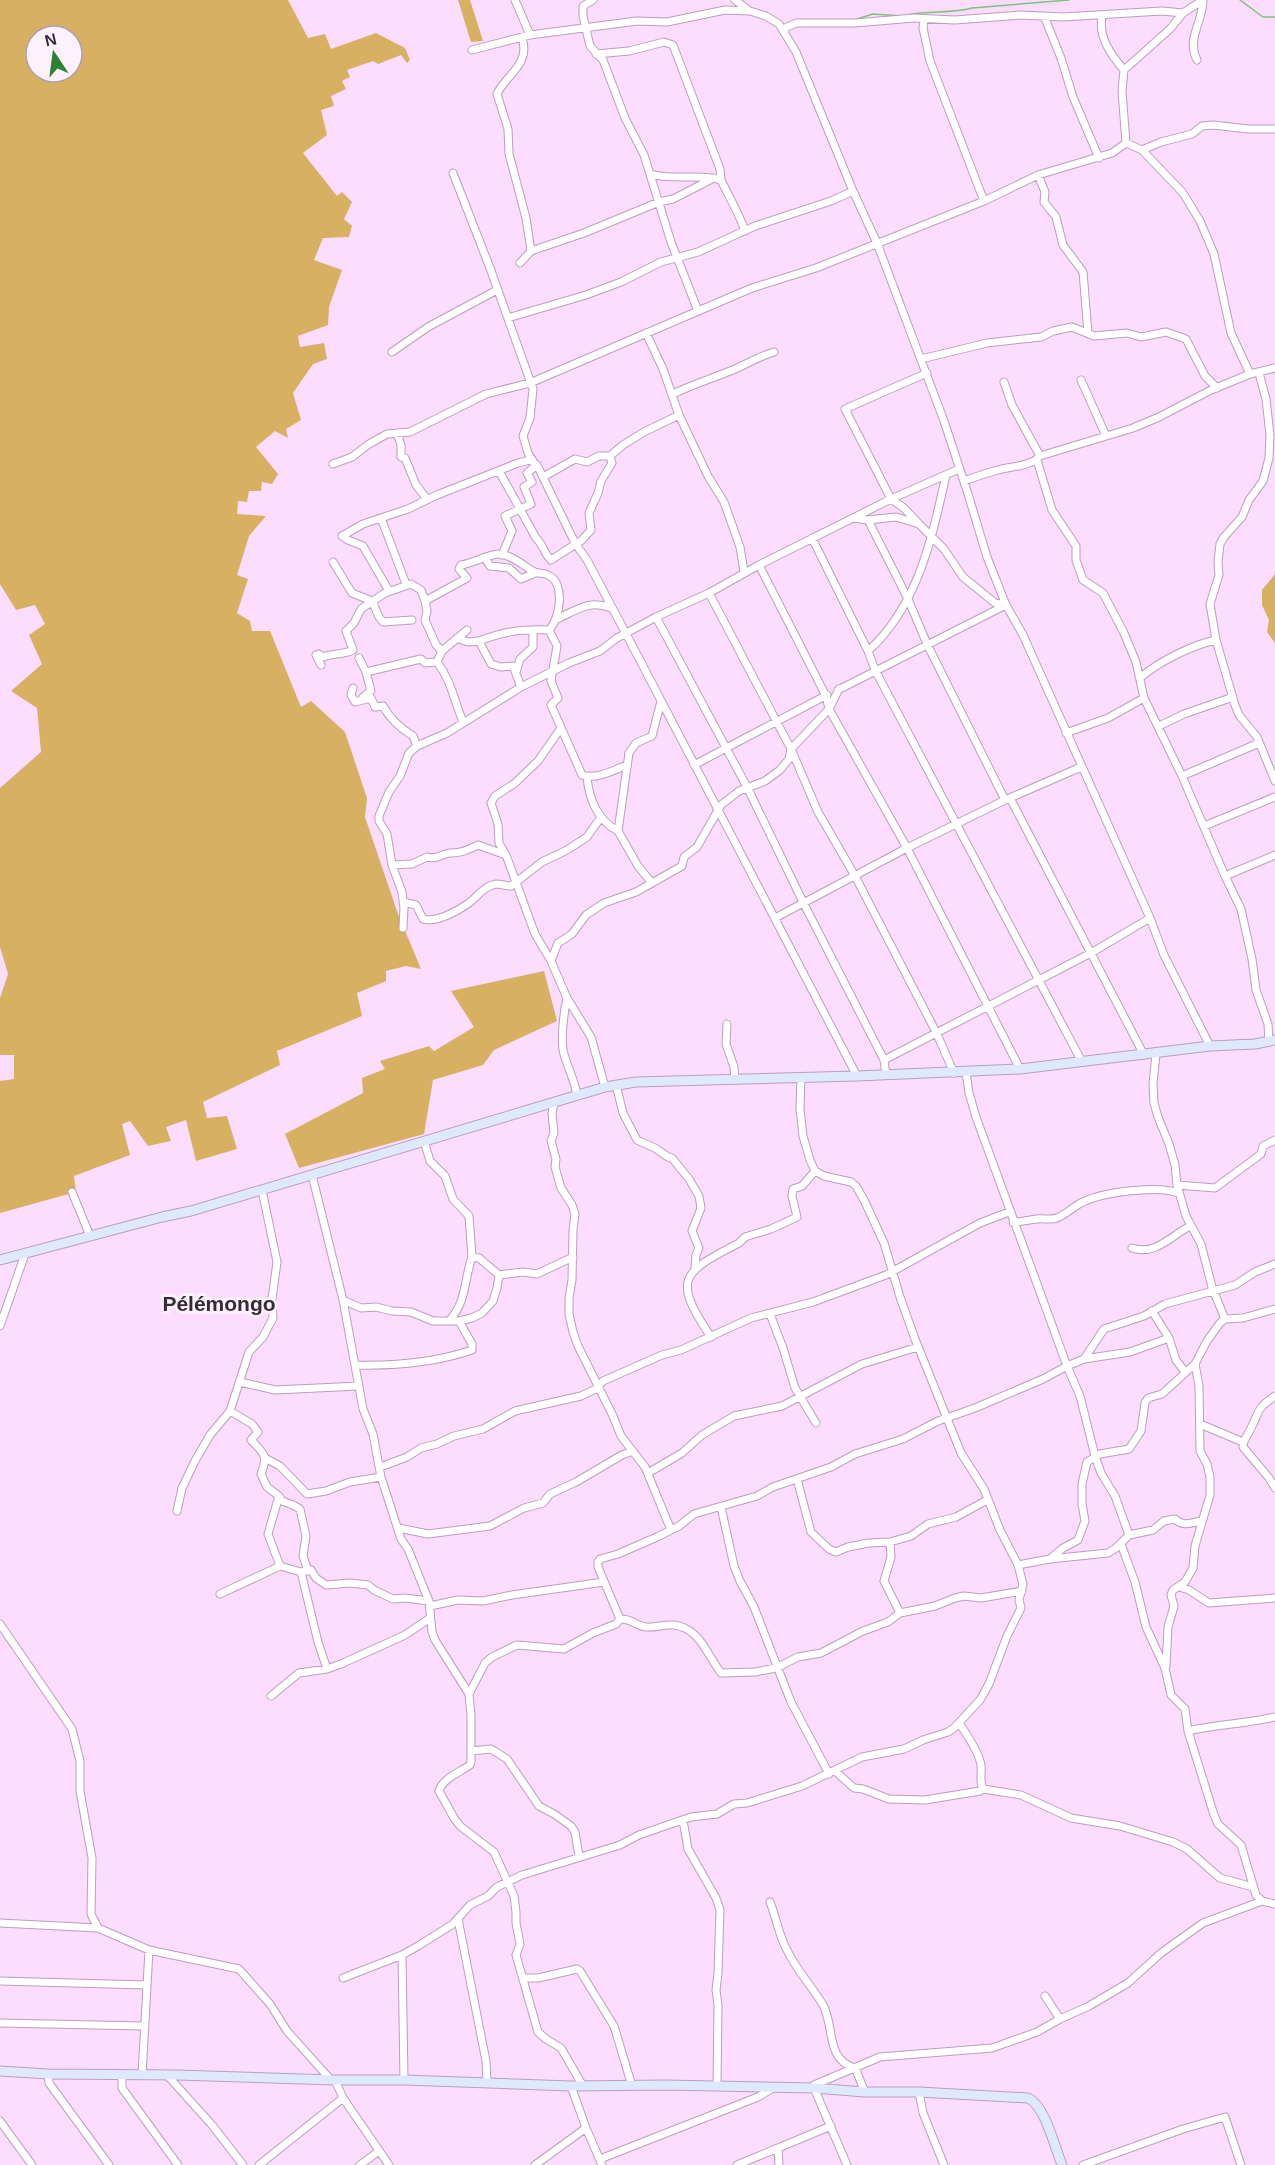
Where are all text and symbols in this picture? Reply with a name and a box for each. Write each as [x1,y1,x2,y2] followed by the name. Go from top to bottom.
[24,24,84,84] north arrow
[43,30,58,49] text: N
[162,1292,276,1315] district label: Pélémongo

